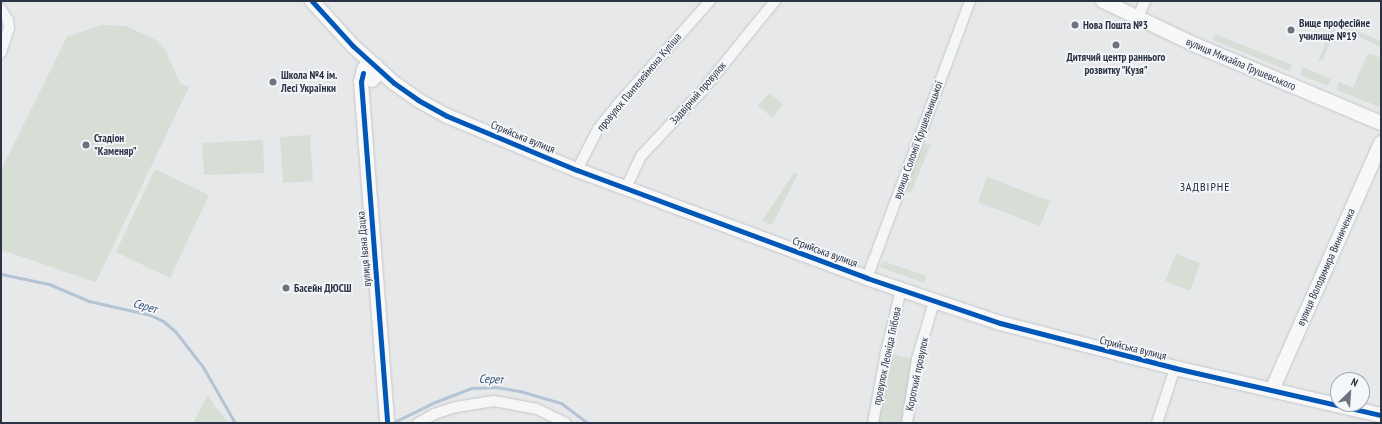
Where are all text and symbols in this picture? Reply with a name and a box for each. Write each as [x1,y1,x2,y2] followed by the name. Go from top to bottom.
[1299,17,1370,43] place label: Вище професійне училище №19
[1083,18,1148,32] place label: Нова Пошта №3
[1070,20,1080,30] marker: Нова Пошта №3
[1286,25,1296,35] marker: Вище професійне училище №19
[594,30,684,134] street label: провулок Пантелеймона Куліша
[1184,35,1298,93] street label: вулиця Михайла Грушевського
[1111,40,1121,50] marker: Дитячий центр раннього розвитку "Кузя"
[1066,51,1166,77] place label: Дитячий центр раннього розвитку "Кузя"
[667,59,729,127] street label: Задвірний провулок
[281,69,337,95] place label: Школа №4 ім. Лесі Українки
[268,77,278,87] marker: Школа №4 ім. Лесі Українки
[890,79,946,201] street label: вулиця Соломії Крушельницької
[489,118,557,156] street label: Стрийська вулиця
[94,132,137,158] place label: Стадіон "Каменяр"
[81,140,91,150] marker: Стадіон "Каменяр"
[1180,180,1230,194] district label: ЗАДВІРНЕ
[1294,206,1358,328] street label: вулиця Володимира Винниченка
[354,211,374,287] street label: вулиця Івана Дацка
[791,234,859,270] street label: Стрийська вулиця
[294,281,352,295] place label: Басейн ДЮСШ
[281,283,291,293] marker: Басейн ДЮСШ
[131,296,159,316] water label: Серет
[870,306,904,406] street label: провулок Леоніда Глібова
[1098,333,1168,363] street label: Стрийська вулиця
[903,336,931,412] street label: Короткий провулок
[479,371,503,387] water label: Серет
[1330,372,1370,412] north arrow
[1349,374,1360,390] text: N

